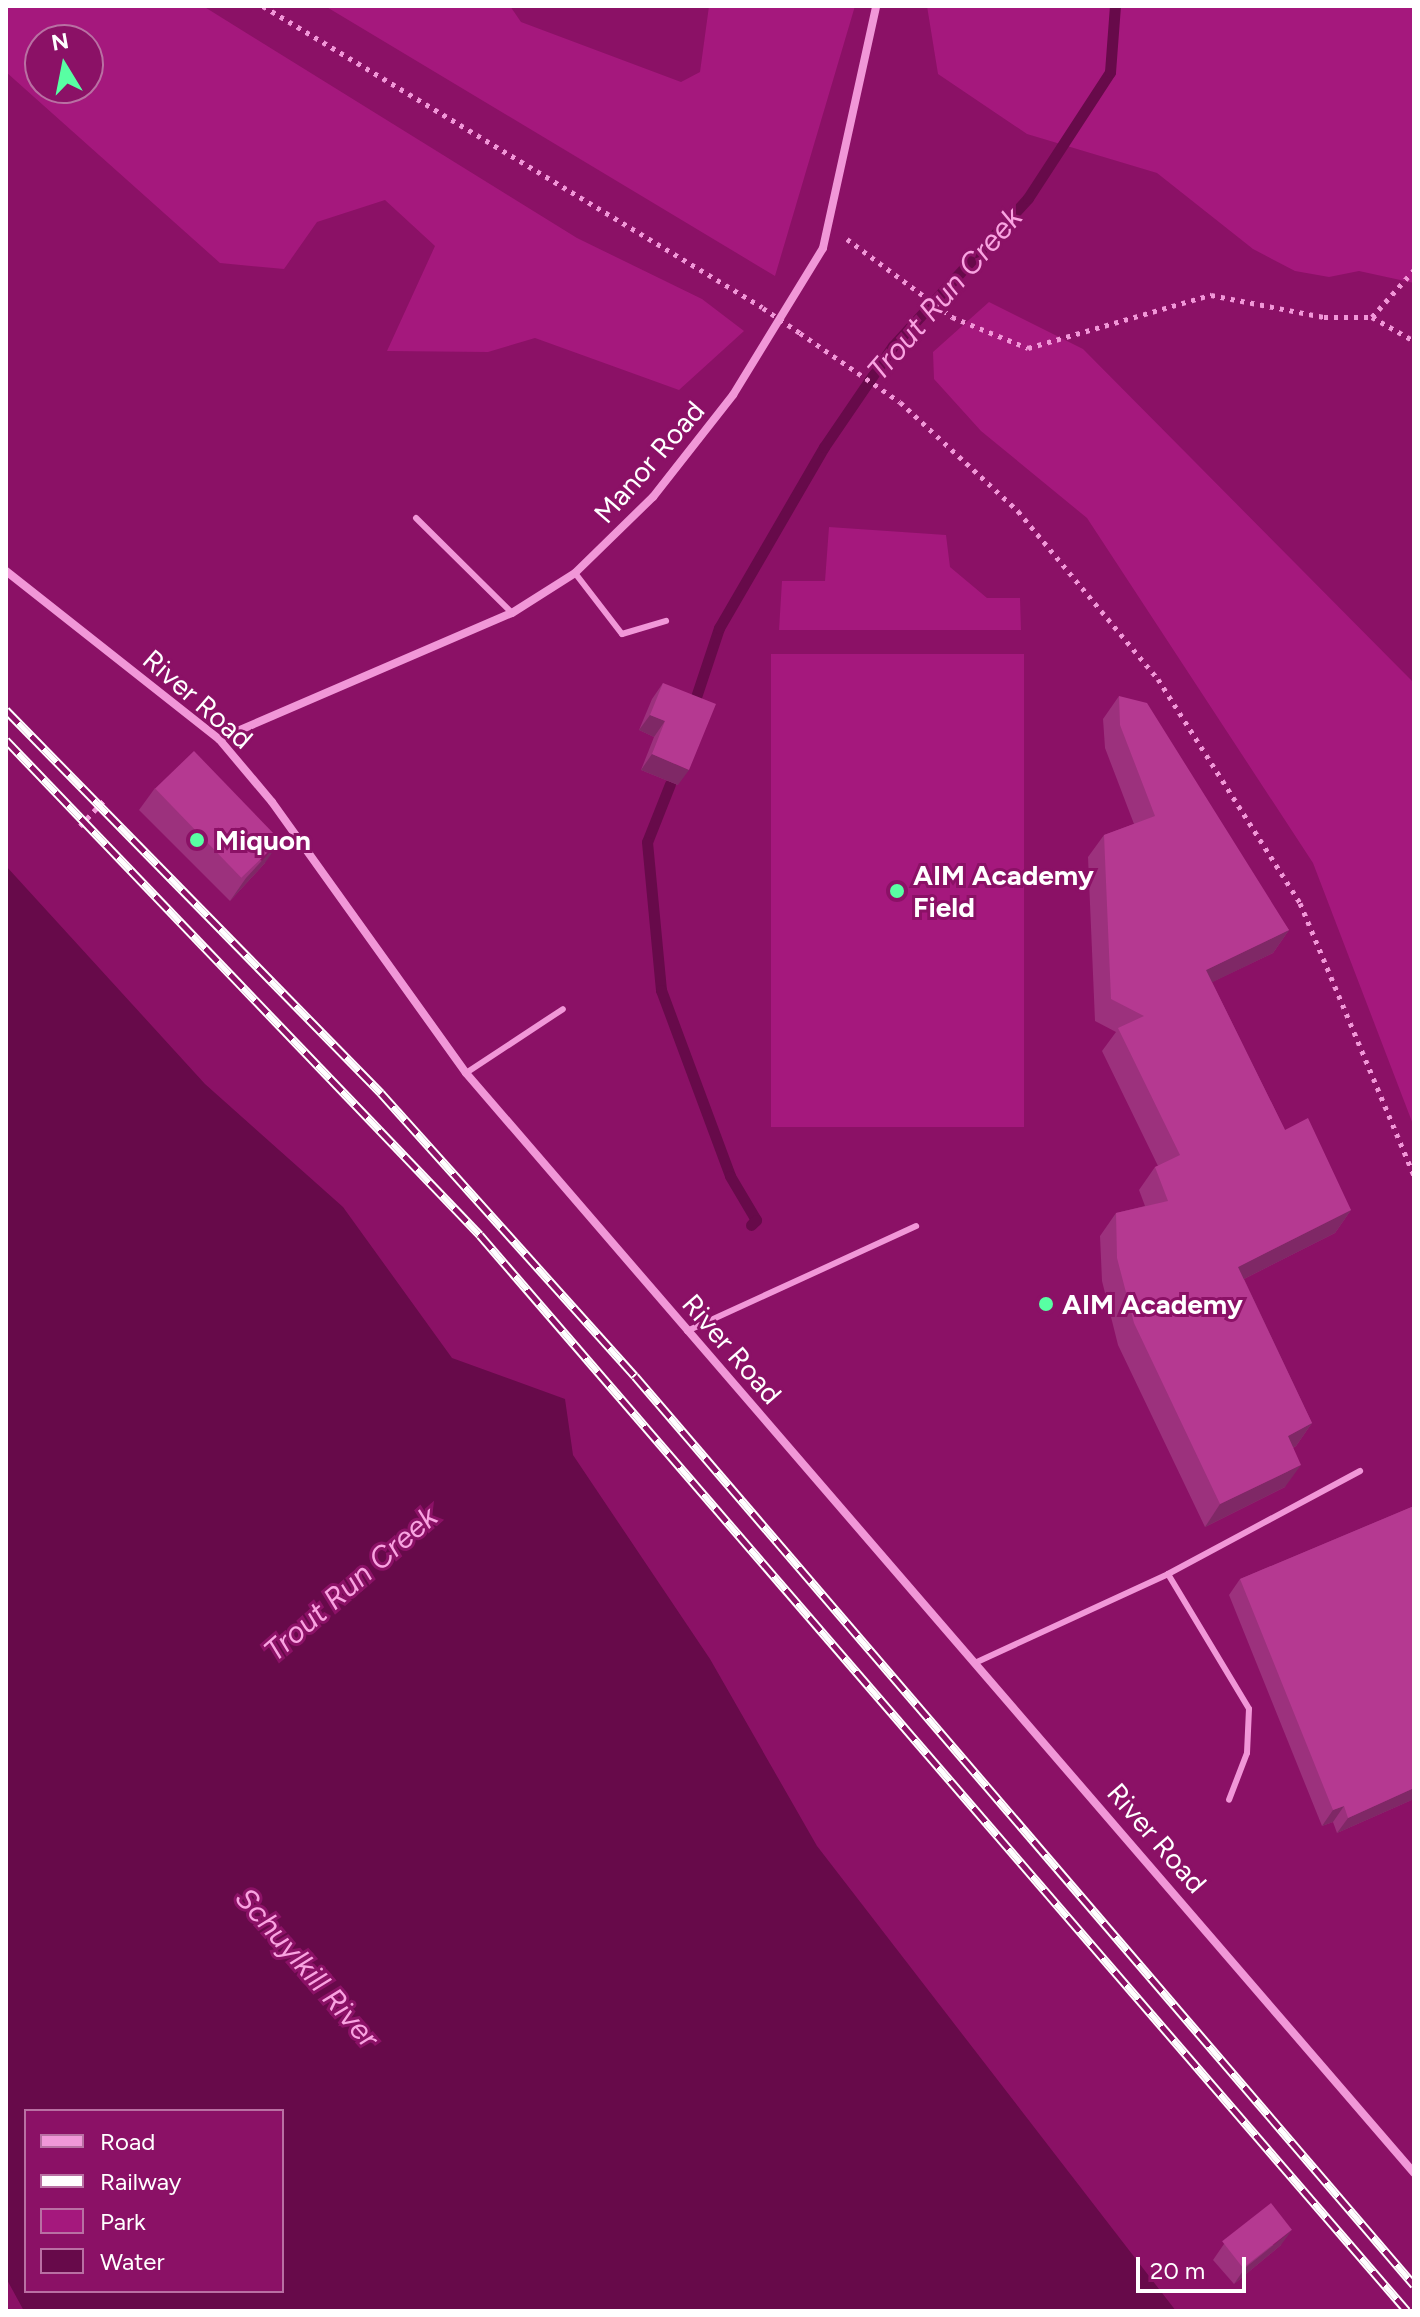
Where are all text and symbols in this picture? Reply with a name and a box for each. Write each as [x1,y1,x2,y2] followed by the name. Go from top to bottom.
[24,24,104,104] north arrow
[49,27,71,57] text: N
[860,200,1030,388] water label: Trout Run Creek
[587,394,711,530] street label: Manor Road
[136,642,260,756] street label: River Road
[215,823,311,857] place label: Miquon
[186,829,208,851] marker: Miquon
[913,858,1094,924] place label: AIM Academy Field
[888,882,906,900] marker: AIM Academy Field
[675,1287,789,1411] street label: River Road
[1062,1287,1243,1321] place label: AIM Academy
[1037,1295,1055,1313] marker: AIM Academy
[257,1499,445,1669] water label: Trout Run Creek
[1100,1776,1214,1900] street label: River Road
[228,1881,386,2055] water label: Schuylkill River
[24,2109,284,2293] legend
[100,2127,155,2156] text: Road
[100,2167,181,2196] text: Railway
[100,2207,146,2236] text: Park
[1140,2241,1250,2291] scale bar
[100,2247,165,2276] text: Water
[1150,2256,1205,2285] text: 20 m

